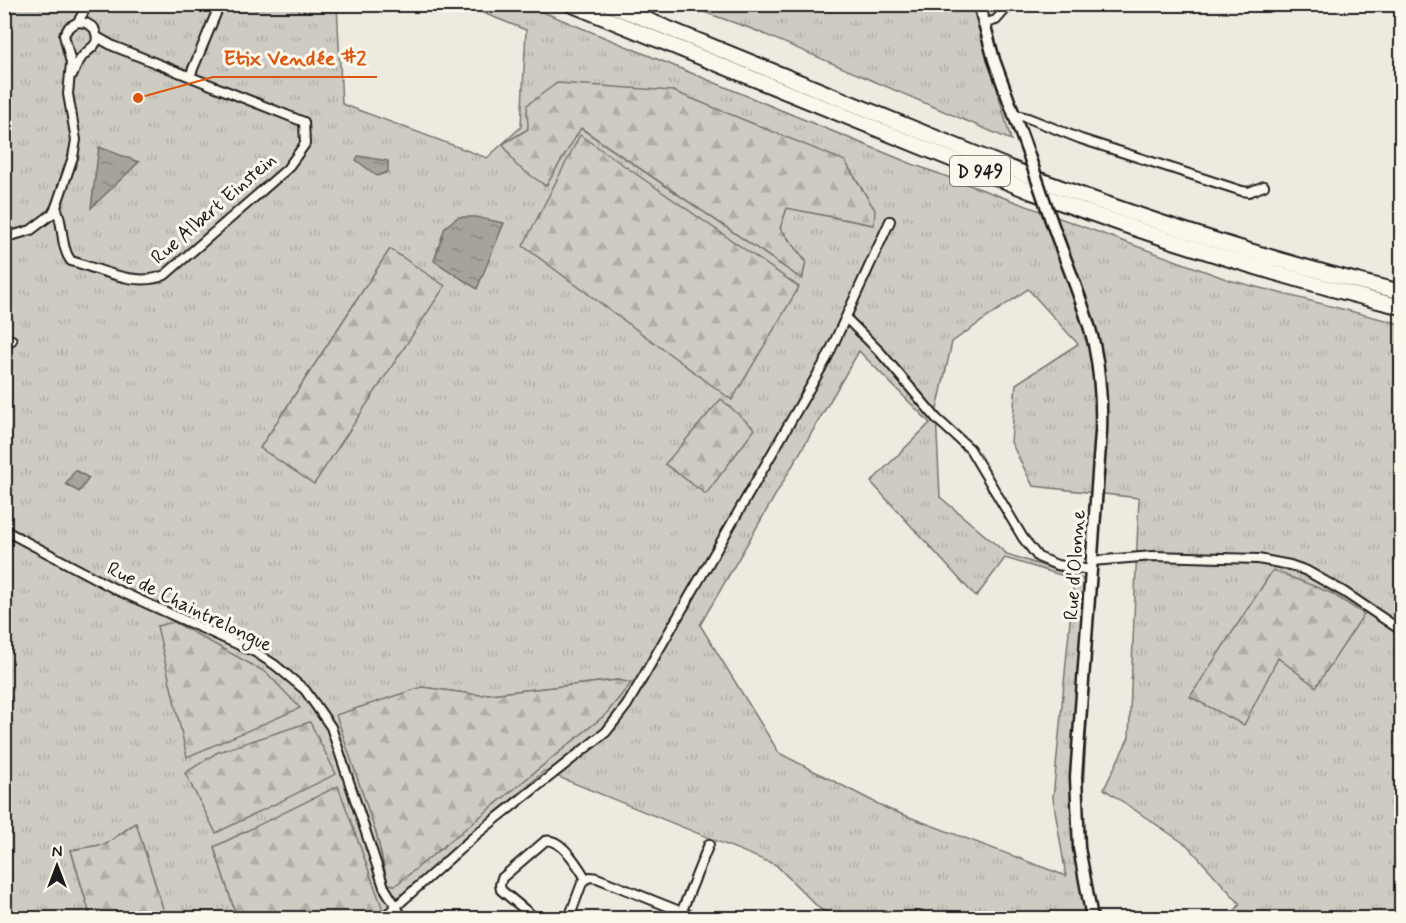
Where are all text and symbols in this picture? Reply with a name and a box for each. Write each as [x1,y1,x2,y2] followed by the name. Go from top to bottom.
[213,38,377,77] callout: Etix Vendée #2
[223,45,367,73] text: Etix Vendée #2
[146,147,282,271] street label: Rue Albert Einstein
[950,156,1010,186] road number: D 949
[1058,509,1093,621] street label: Rue d'Olonne
[102,556,276,660] street label: Rue de Chaintrelongue
[27,836,87,896] north arrow
[52,842,62,863] text: N

